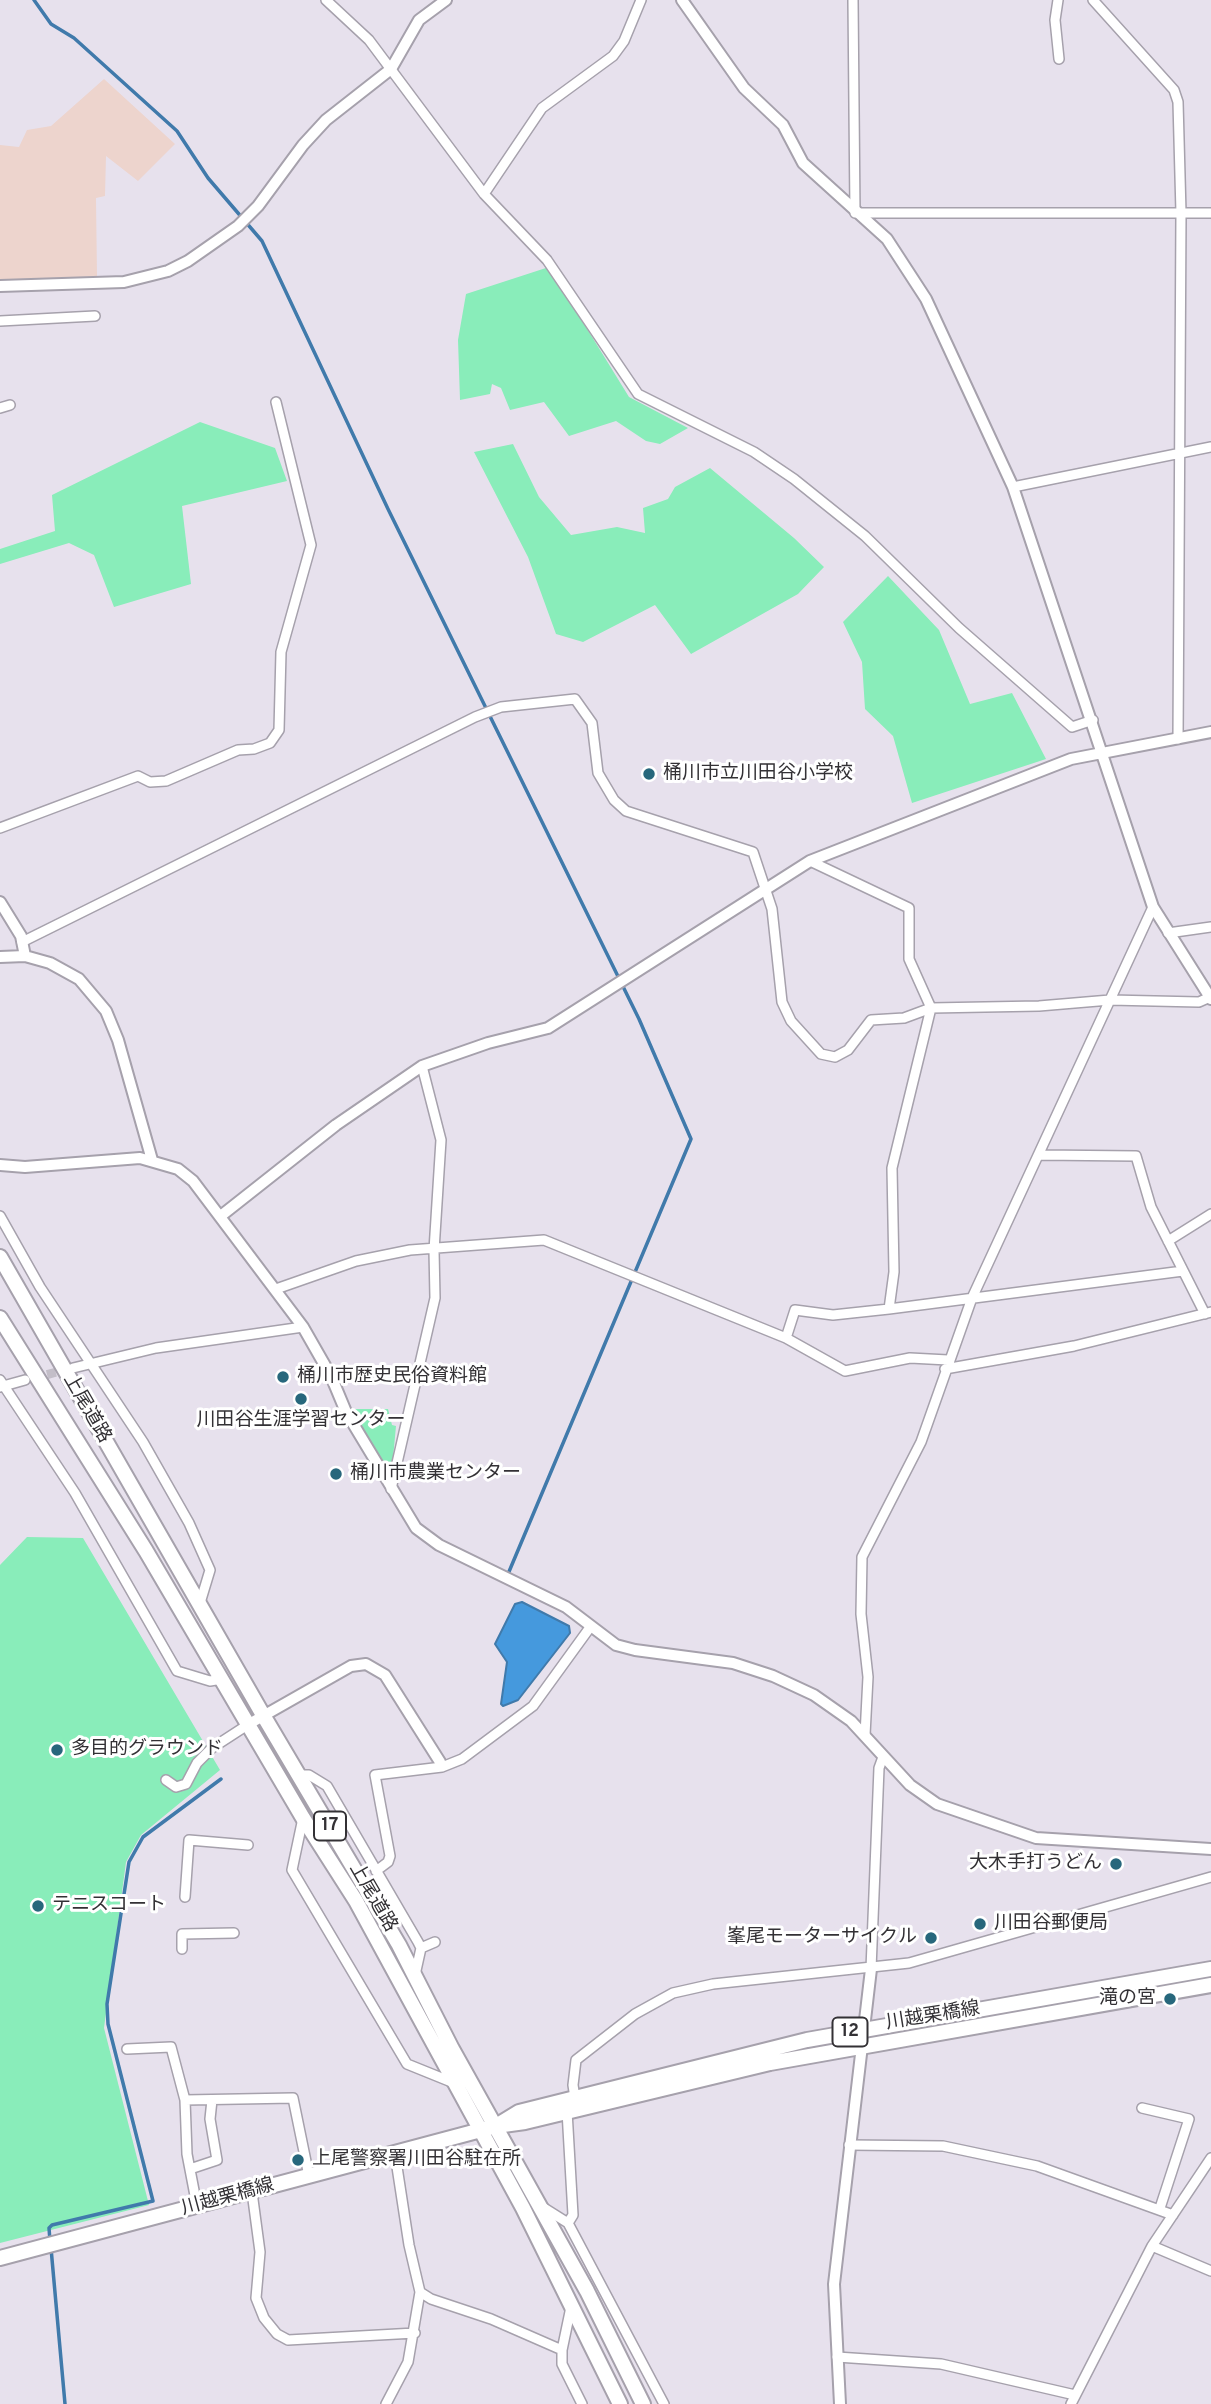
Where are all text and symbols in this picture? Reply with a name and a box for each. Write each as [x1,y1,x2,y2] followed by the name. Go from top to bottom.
[663,763,853,785] place label: 桶川市立川田谷小学校
[641,766,657,782] marker: 桶川市立川田谷小学校
[297,1366,487,1388] place label: 桶川市歴史民俗資料館
[275,1369,291,1385] marker: 桶川市歴史民俗資料館
[57,1370,115,1448] street label: 上尾道路
[293,1391,309,1407] marker: 川田谷生涯学習センター
[197,1410,405,1432] place label: 川田谷生涯学習センター
[350,1463,521,1485] place label: 桶川市農業センター
[328,1466,344,1482] marker: 桶川市農業センター
[71,1739,223,1761] place label: 多目的グラウンド
[49,1742,65,1758] marker: 多目的グラウンド
[314,1812,346,1840] road number: 17
[969,1853,1102,1875] place label: 大木手打うどん
[1108,1856,1124,1872] marker: 大木手打うどん
[343,1859,401,1937] street label: 上尾道路
[52,1895,166,1917] place label: テニスコート
[30,1898,46,1914] marker: テニスコート
[994,1913,1108,1935] place label: 川田谷郵便局
[972,1916,988,1932] marker: 川田谷郵便局
[727,1927,917,1949] place label: 峯尾モーターサイクル
[923,1930,939,1946] marker: 峯尾モーターサイクル
[1099,1988,1156,2010] place label: 滝の宮
[1162,1991,1178,2007] marker: 滝の宮
[884,1998,982,2036] street label: 川越栗橋線
[832,2018,868,2046] road number: 12
[312,2149,521,2171] place label: 上尾警察署川田谷駐在所
[290,2152,306,2168] marker: 上尾警察署川田谷駐在所
[179,2175,277,2221] street label: 川越栗橋線

